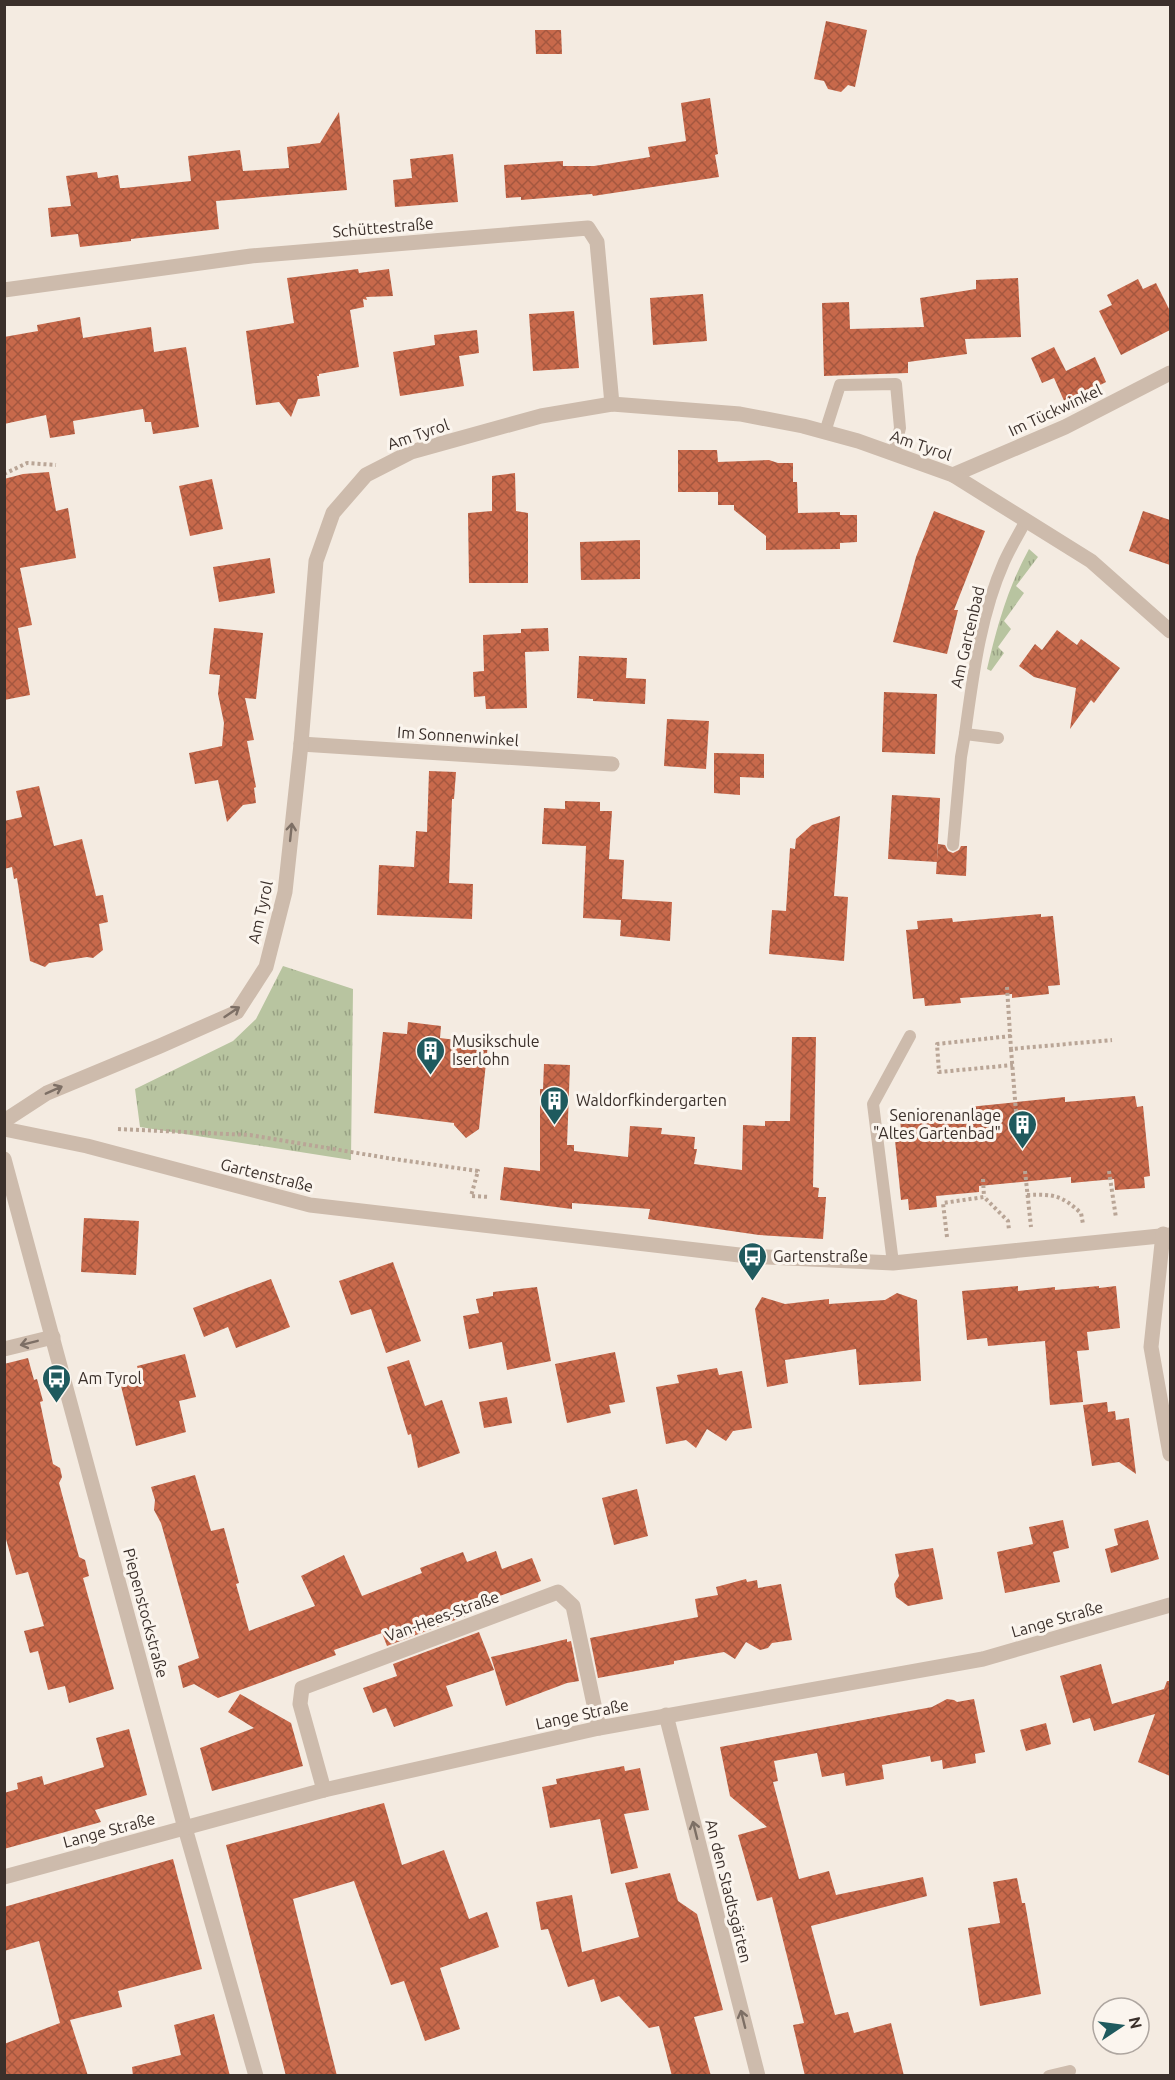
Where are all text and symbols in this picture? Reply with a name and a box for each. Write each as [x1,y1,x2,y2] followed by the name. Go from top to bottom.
[332,214,434,240] street label: Schüttestraße
[1005,381,1105,439] street label: Im Tückwinkel
[385,415,451,453] street label: Am Tyrol
[888,426,954,464] street label: Am Tyrol
[947,584,987,690] street label: Am Gartenbad
[397,723,519,749] street label: Im Sonnenwinkel
[286,823,297,842] one-way arrow
[244,879,276,945] street label: Am Tyrol
[224,1006,240,1019] one-way arrow
[452,1032,540,1068] place label: Musikschule Iserlohn
[415,1034,447,1076] building icon: Musikschule Iserlohn
[44,1084,63,1095] one-way arrow
[539,1084,571,1126] building icon: Waldorfkindergarten
[576,1091,727,1109] place label: Waldorfkindergarten
[873,1106,1001,1142] place label: Seniorenanlage "Altes Gartenbad"
[1006,1108,1038,1150] building icon: Seniorenanlage "Altes Gartenbad"
[219,1155,315,1195] street label: Gartenstraße
[736,1240,768,1282] bus stop icon: Gartenstraße
[773,1247,868,1265] place label: Gartenstraße
[20,1337,39,1349] one-way arrow
[41,1362,73,1404] bus stop icon: Am Tyrol
[78,1369,142,1387] place label: Am Tyrol
[120,1546,172,1680] street label: Piepenstockstraße
[383,1587,501,1645] street label: Van-Hees-Straße
[1009,1597,1105,1641] street label: Lange Straße
[534,1695,630,1733] street label: Lange Straße
[61,1809,157,1851] street label: Lange Straße
[702,1817,756,1965] street label: An den Stadtsgärten
[689,1821,701,1840] one-way arrow
[1091,1996,1151,2056] north arrow
[737,2010,749,2029] one-way arrow
[1126,2015,1146,2030] text: N

